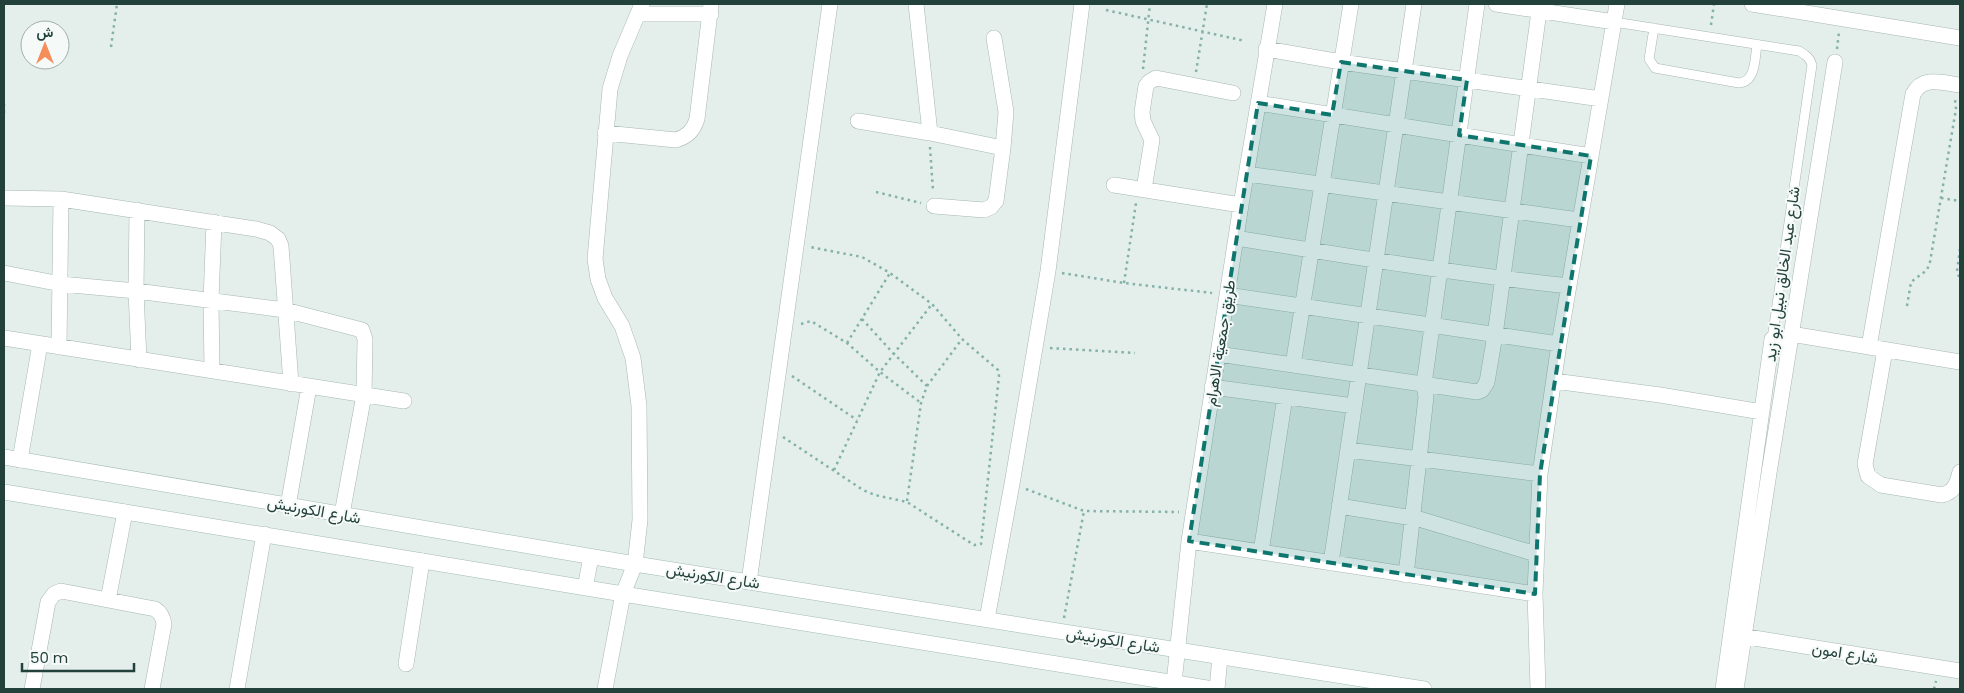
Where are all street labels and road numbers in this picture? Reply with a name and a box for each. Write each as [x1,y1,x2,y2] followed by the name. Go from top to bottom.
[1758,185,1806,363] street label: شارع عبد الخالق نبيل ابو زيد
[1199,278,1241,408] street label: طريق جمعية الاهرام
[265,490,363,530] street label: شارع الكورنيش
[664,557,762,595] street label: شارع الكورنيش
[1064,621,1162,659] street label: شارع الكورنيش
[1810,636,1880,670] street label: شارع امون

